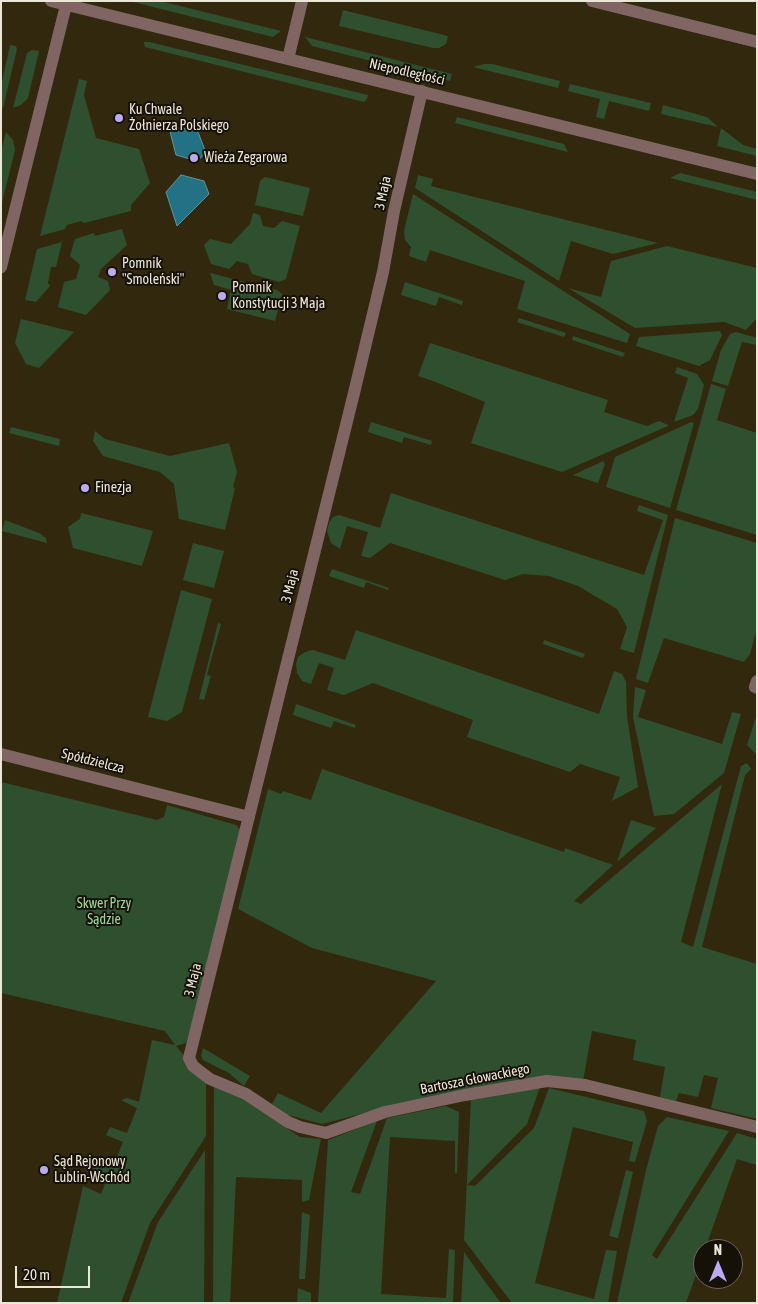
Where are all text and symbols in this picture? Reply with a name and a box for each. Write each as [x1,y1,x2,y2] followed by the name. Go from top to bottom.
[368,55,446,89] street label: Niepodległości
[129,102,229,134] place label: Ku Chwale Żołnierza Polskiego
[113,112,125,124] marker: Ku Chwale Żołnierza Polskiego
[204,150,287,166] place label: Wieża Zegarowa
[188,152,200,164] marker: Wieża Zegarowa
[371,175,395,211] street label: 3 Maja
[122,256,184,288] place label: Pomnik "Smoleński"
[106,266,118,278] marker: Pomnik "Smoleński"
[232,280,325,312] place label: Pomnik Konstytucji 3 Maja
[216,290,228,302] marker: Pomnik Konstytucji 3 Maja
[95,480,132,496] place label: Finezja
[79,482,91,494] marker: Finezja
[278,567,302,605] street label: 3 Maja
[60,745,126,777] street label: Spółdzielcza
[77,896,131,929] park label: Skwer Przy Sądzie
[181,961,205,999] street label: 3 Maja
[419,1060,531,1098] street label: Bartosza Głowackiego
[54,1154,130,1186] place label: Sąd Rejonowy Lublin-Wschód
[38,1164,50,1176] marker: Sąd Rejonowy Lublin-Wschód
[693,1239,743,1289] north arrow
[714,1242,722,1258] text: N
[18,1256,92,1288] scale bar
[23,1266,50,1283] text: 20 m

